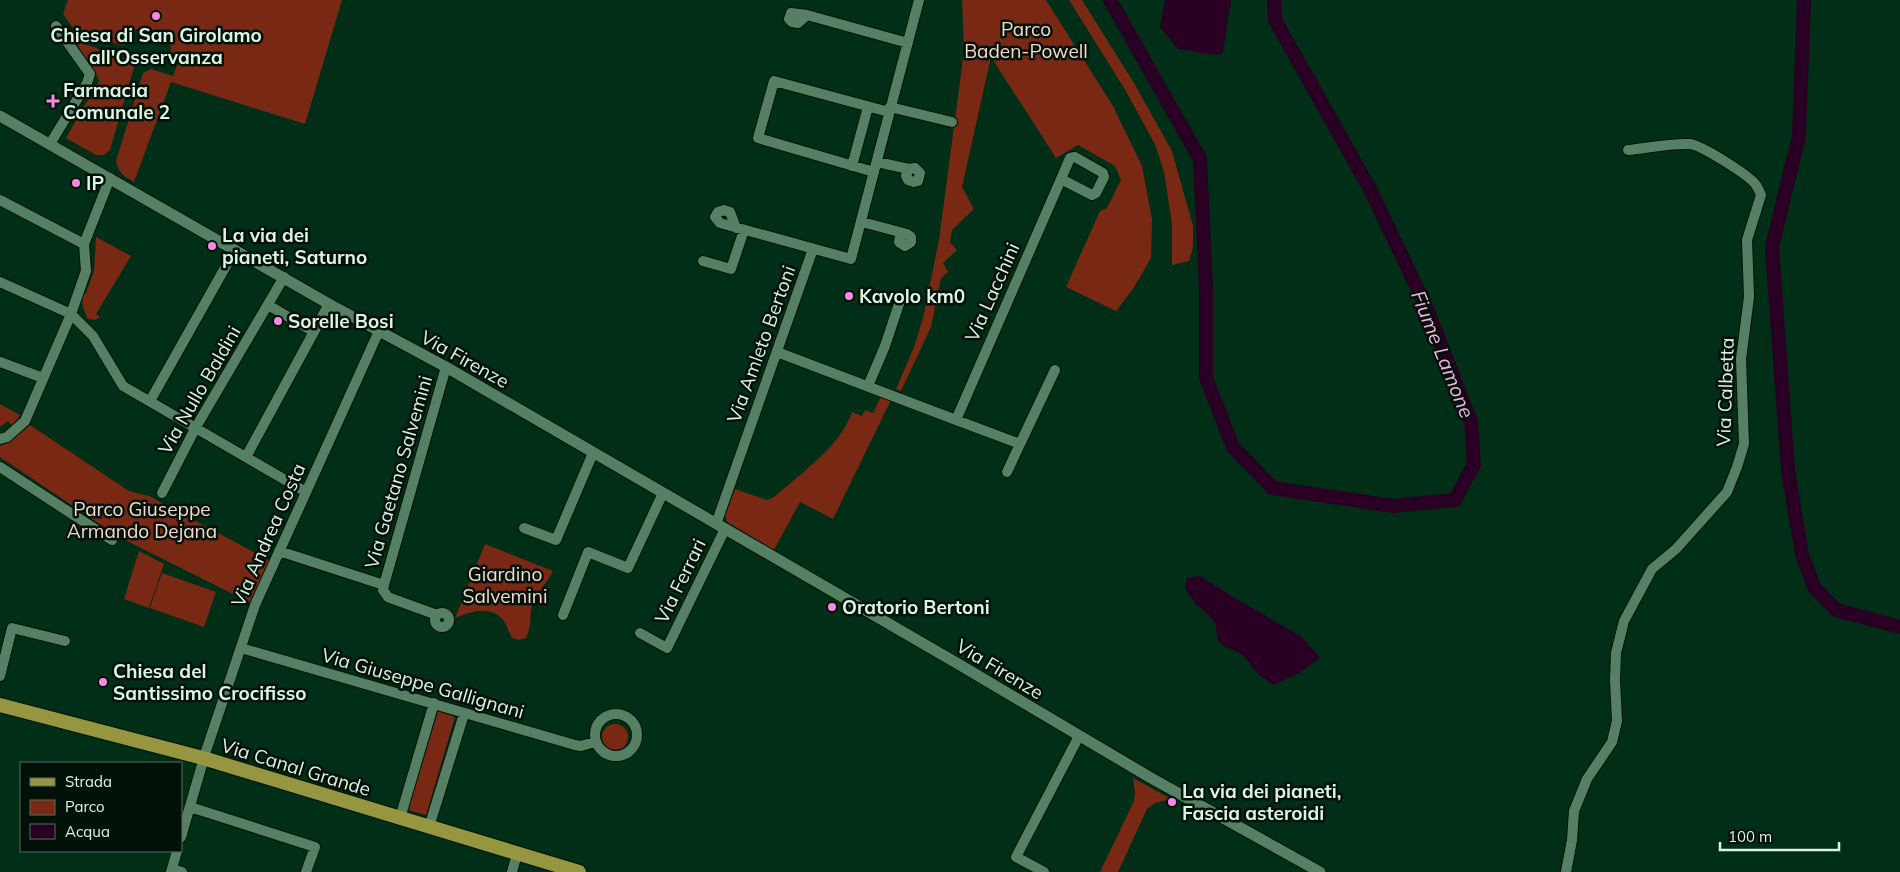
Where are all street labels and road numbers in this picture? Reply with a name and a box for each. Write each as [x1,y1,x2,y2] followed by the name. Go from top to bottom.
[960,239,1024,345] street label: Via Lacchini
[721,262,801,426] street label: Via Amleto Bertoni
[152,321,246,459] street label: Via Nullo Baldini
[416,325,514,393] street label: Via Firenze
[1711,337,1739,447] street label: Via Calbetta
[359,373,437,571] street label: Via Gaetano Salvemini
[226,459,310,611] street label: Via Andrea Costa
[649,535,711,627] street label: Via Ferrari
[952,634,1048,704] street label: Via Firenze
[319,643,527,723] street label: Via Giuseppe Gallignani
[218,733,374,801] street label: Via Canal Grande

